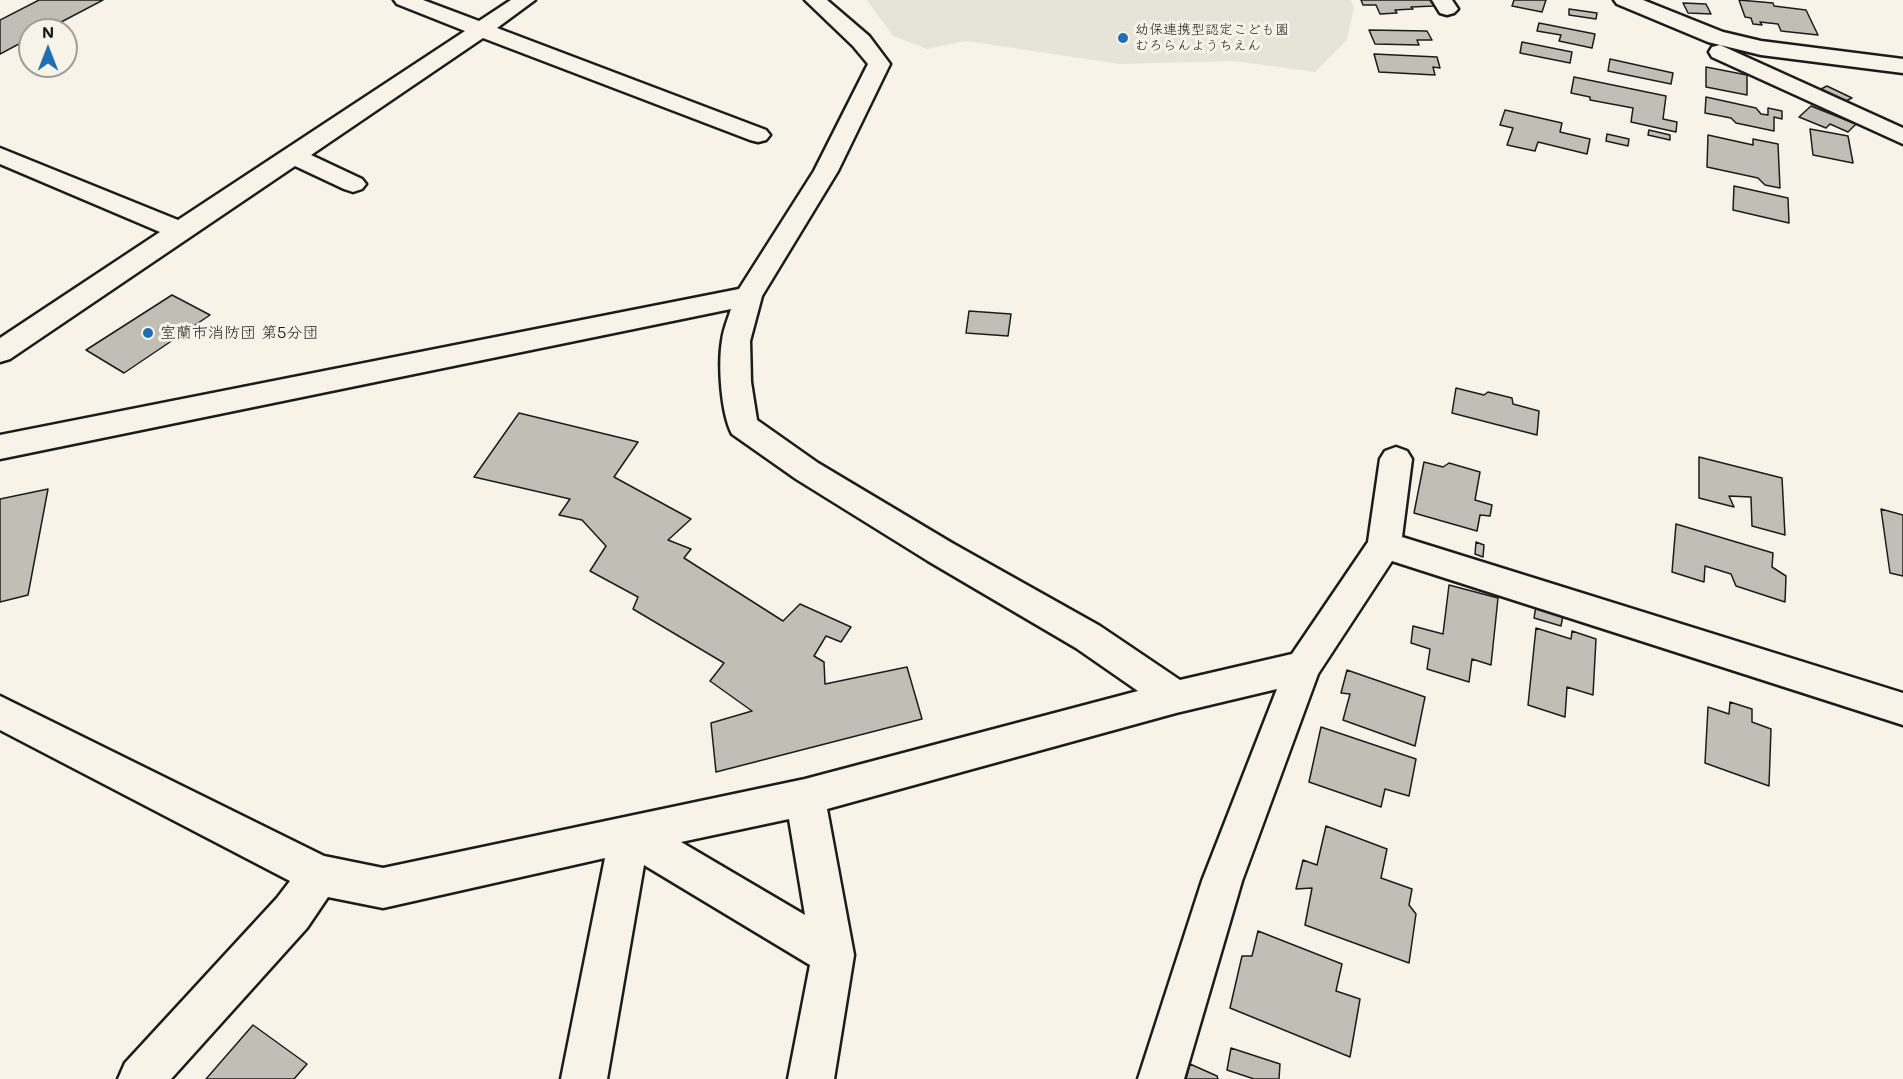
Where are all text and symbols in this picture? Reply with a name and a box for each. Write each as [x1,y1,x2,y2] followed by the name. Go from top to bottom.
[18,18,78,78] north arrow
[42,21,54,42] text: N
[1135,22,1289,54] place label: 幼保連携型認定こども園 むろらんようちえん
[1116,31,1130,45] marker: 幼保連携型認定こども園 むろらんようちえん
[160,323,318,343] place label: 室蘭市消防団 第5分団
[141,326,155,340] marker: 室蘭市消防団 第5分団

